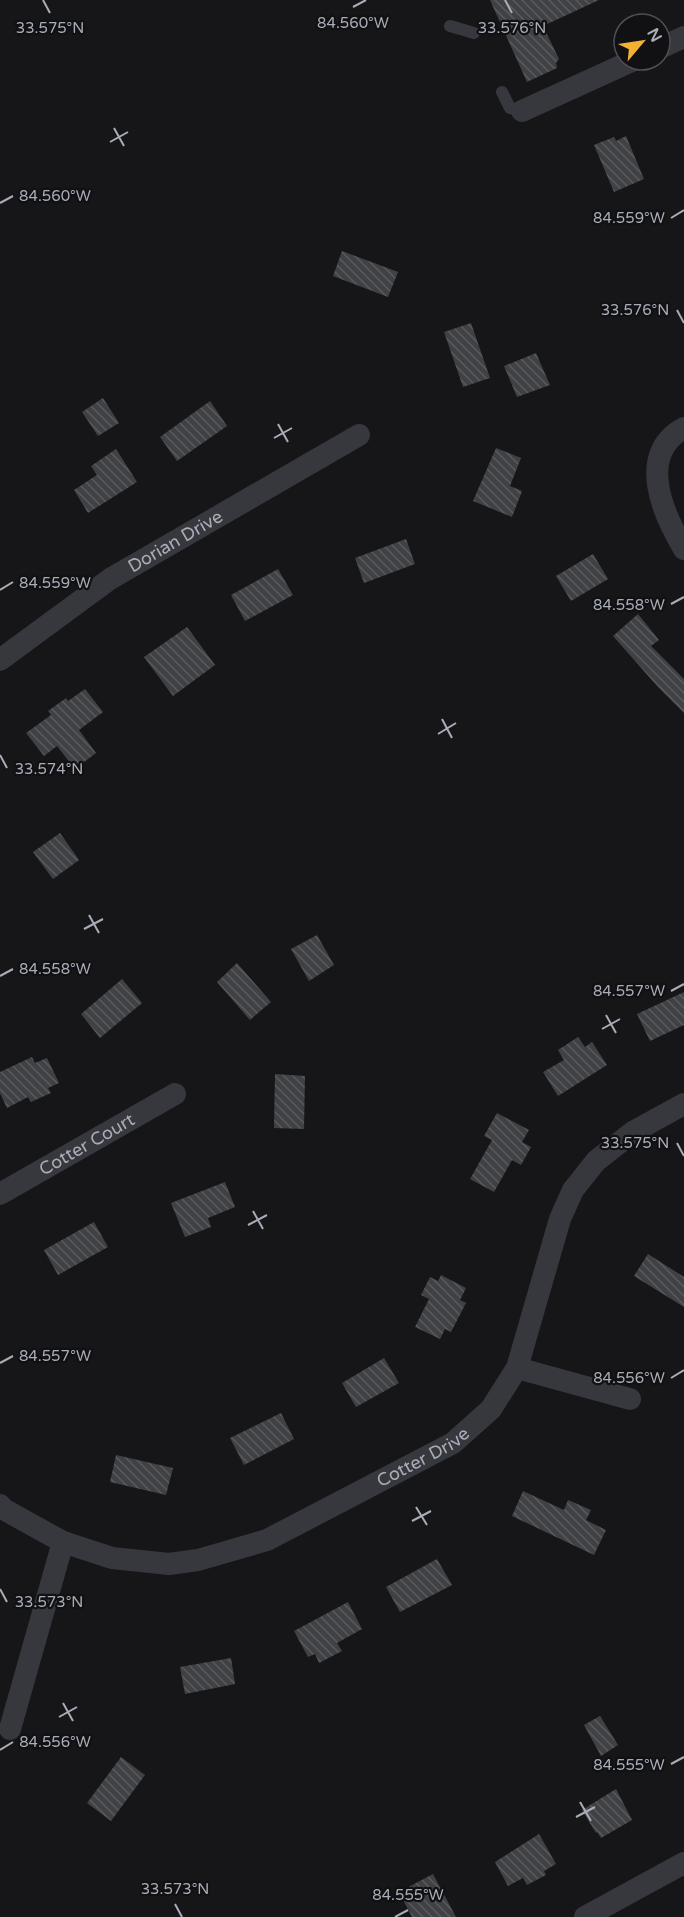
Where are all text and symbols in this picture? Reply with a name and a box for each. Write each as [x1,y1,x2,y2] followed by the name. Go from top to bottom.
[612,12,672,72] north arrow
[317,14,389,32] text: 84.560°W
[16,19,84,37] text: 33.575°N
[478,19,546,37] text: 33.576°N
[642,25,666,46] text: N
[19,187,91,205] text: 84.560°W
[593,209,665,227] text: 84.559°W
[601,301,669,319] text: 33.576°N
[124,505,227,577] street label: Dorian Drive
[19,574,91,592] text: 84.559°W
[593,596,665,614] text: 84.558°W
[15,760,83,778] text: 33.574°N
[19,960,91,978] text: 84.558°W
[593,982,665,1000] text: 84.557°W
[35,1108,139,1180] street label: Cotter Court
[601,1134,669,1152] text: 33.575°N
[19,1347,91,1365] text: 84.557°W
[593,1369,665,1387] text: 84.556°W
[373,1423,474,1492] street label: Cotter Drive
[15,1593,83,1611] text: 33.573°N
[19,1733,91,1751] text: 84.556°W
[593,1756,665,1774] text: 84.555°W
[141,1880,209,1898] text: 33.573°N
[372,1886,444,1904] text: 84.555°W

